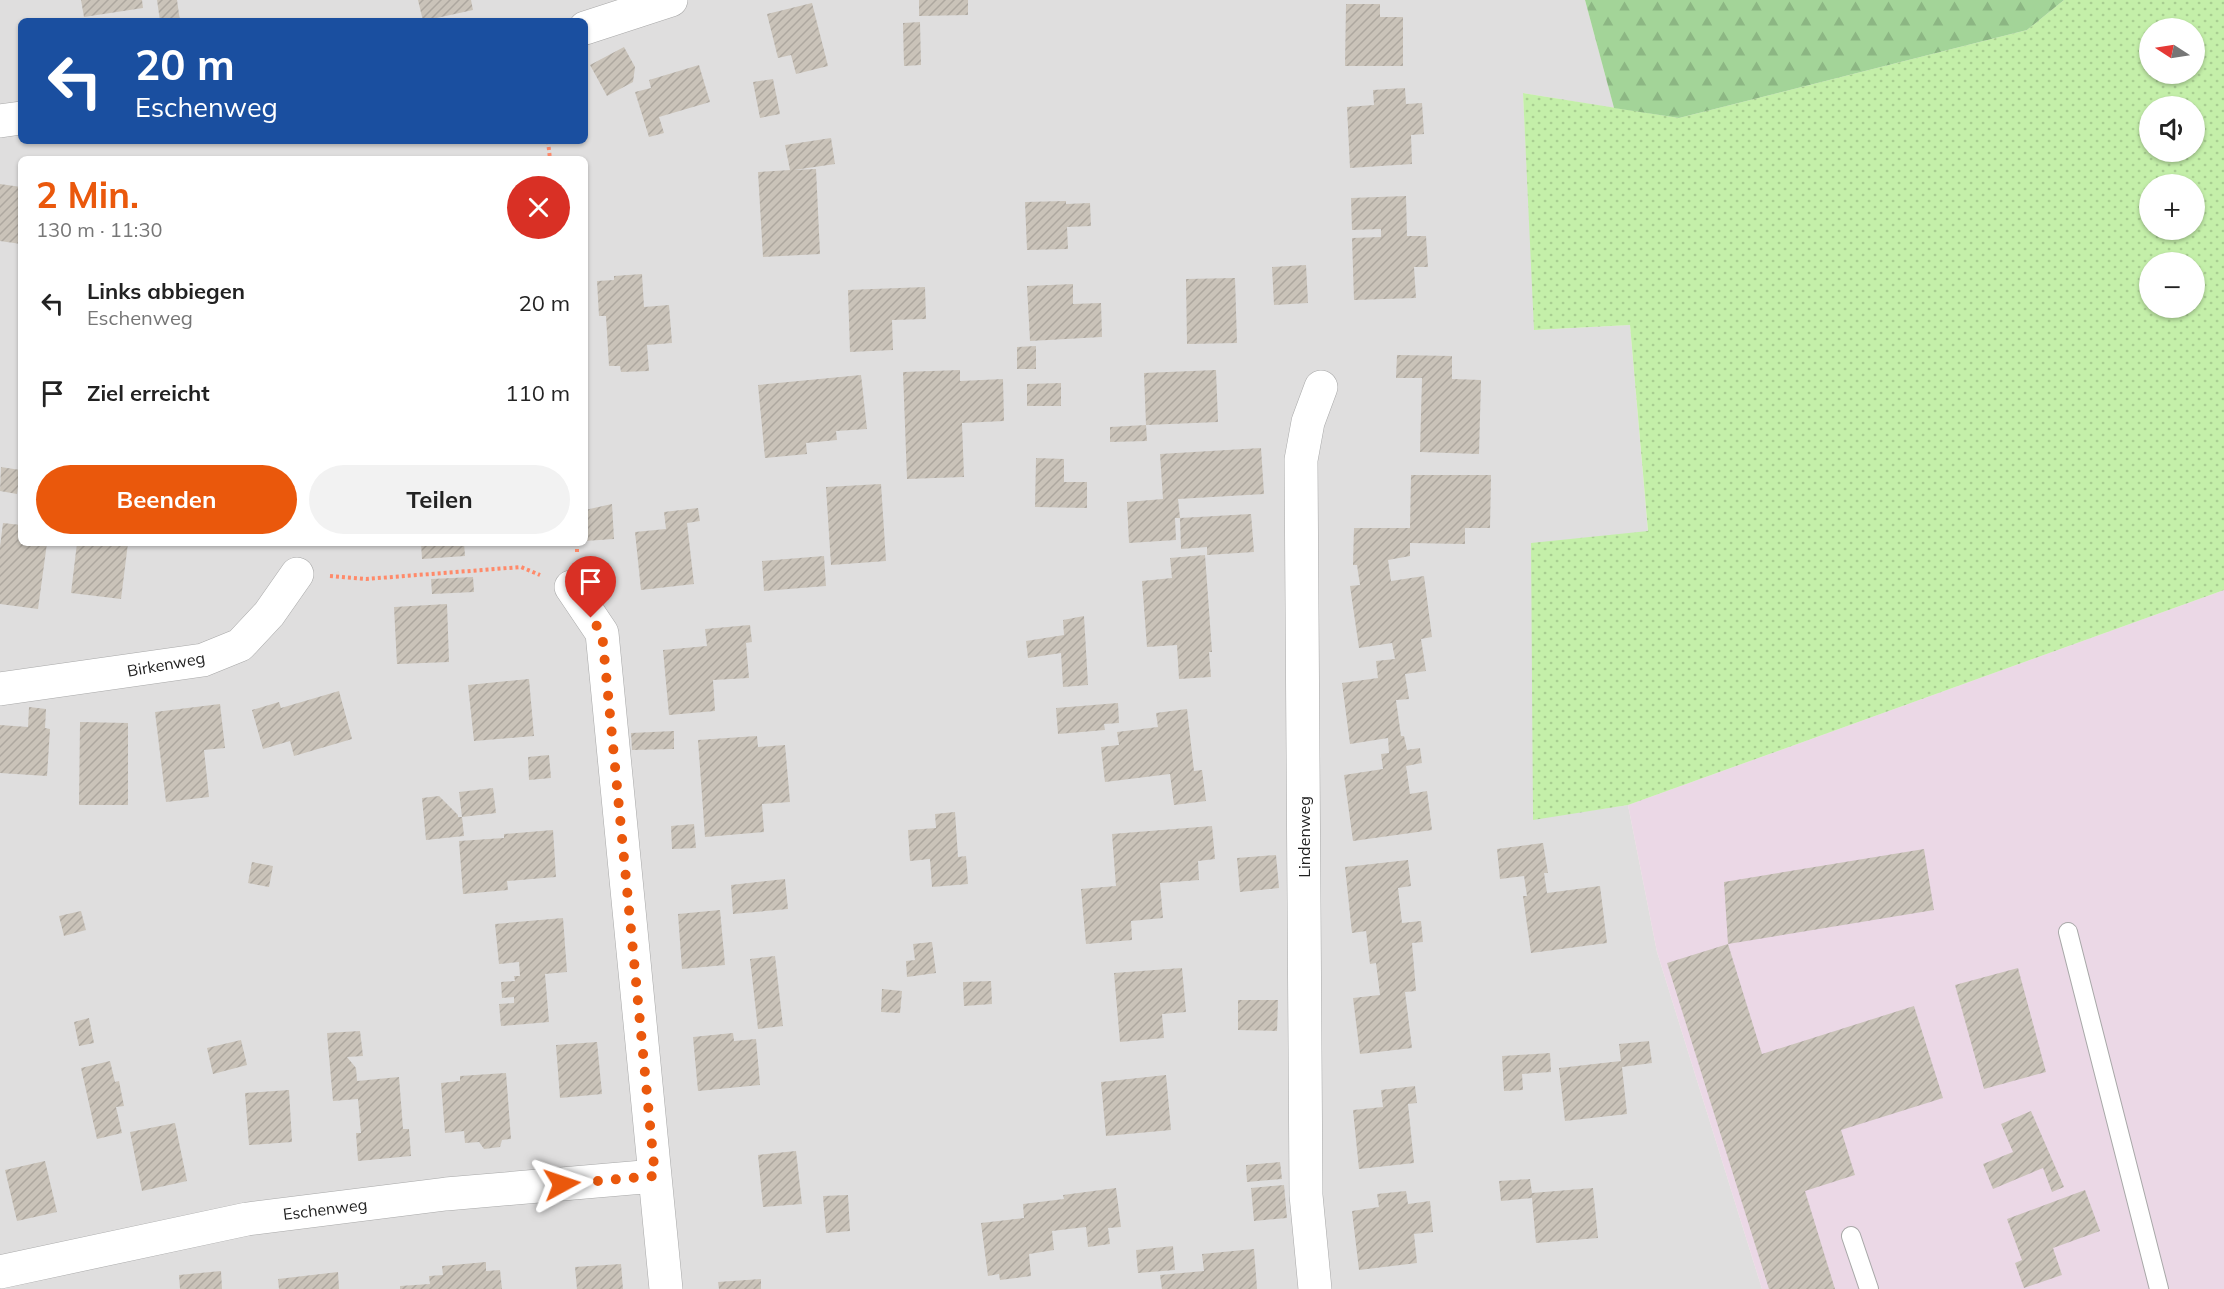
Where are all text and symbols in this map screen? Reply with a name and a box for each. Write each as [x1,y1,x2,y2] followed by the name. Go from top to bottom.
[2139,18,2205,84] north arrow
[2139,18,2205,318] map controls
[135,38,235,91] text: 20 m
[36,42,114,120] icon: left
[135,90,278,124] text: Eschenweg
[2139,96,2205,162] button: sound
[36,172,139,217] text: 2 Min.
[2139,174,2205,240] button: +
[507,176,570,239] button: close
[36,217,162,242] text: 130 m · 11:30
[2139,252,2205,318] button: −
[87,277,245,305] text: Links abbiegen
[36,287,69,320] icon: left
[519,289,570,317] text: 20 m
[87,305,193,330] text: Eschenweg
[36,377,69,410] icon: arrive
[87,379,210,407] text: Ziel erreicht
[505,379,570,407] text: 110 m
[36,465,297,534] button: Beenden
[309,465,570,534] button: Teilen
[565,556,616,618] pin
[574,565,607,598] icon: arrive
[126,647,206,681] street label: Birkenweg
[1294,796,1314,878] street label: Lindenweg
[530,1152,594,1216] position arrow
[282,1194,368,1224] street label: Eschenweg

